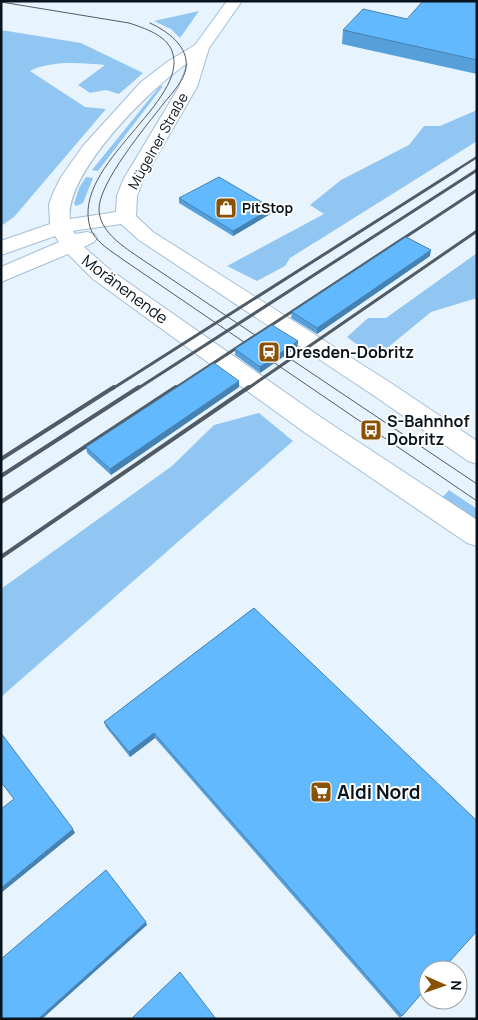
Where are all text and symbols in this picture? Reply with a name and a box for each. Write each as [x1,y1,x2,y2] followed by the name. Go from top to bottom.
[123,89,192,192] street label: Mügelner Straße
[214,196,238,220] shop icon: PitStop
[242,198,293,217] place label: PitStop
[77,249,173,329] street label: Moränenende
[257,340,281,364] station icon: Dresden-Dobritz
[285,341,414,363] place label: Dresden-Dobritz
[387,410,470,450] place label: S-Bahnhof Dobritz
[359,418,383,442] bus stop icon: S-Bahnhof Dobritz
[337,779,420,805] place label: Aldi Nord
[309,780,333,804] supermarket icon: Aldi Nord
[418,960,468,1010] north arrow
[447,980,466,991] text: N

